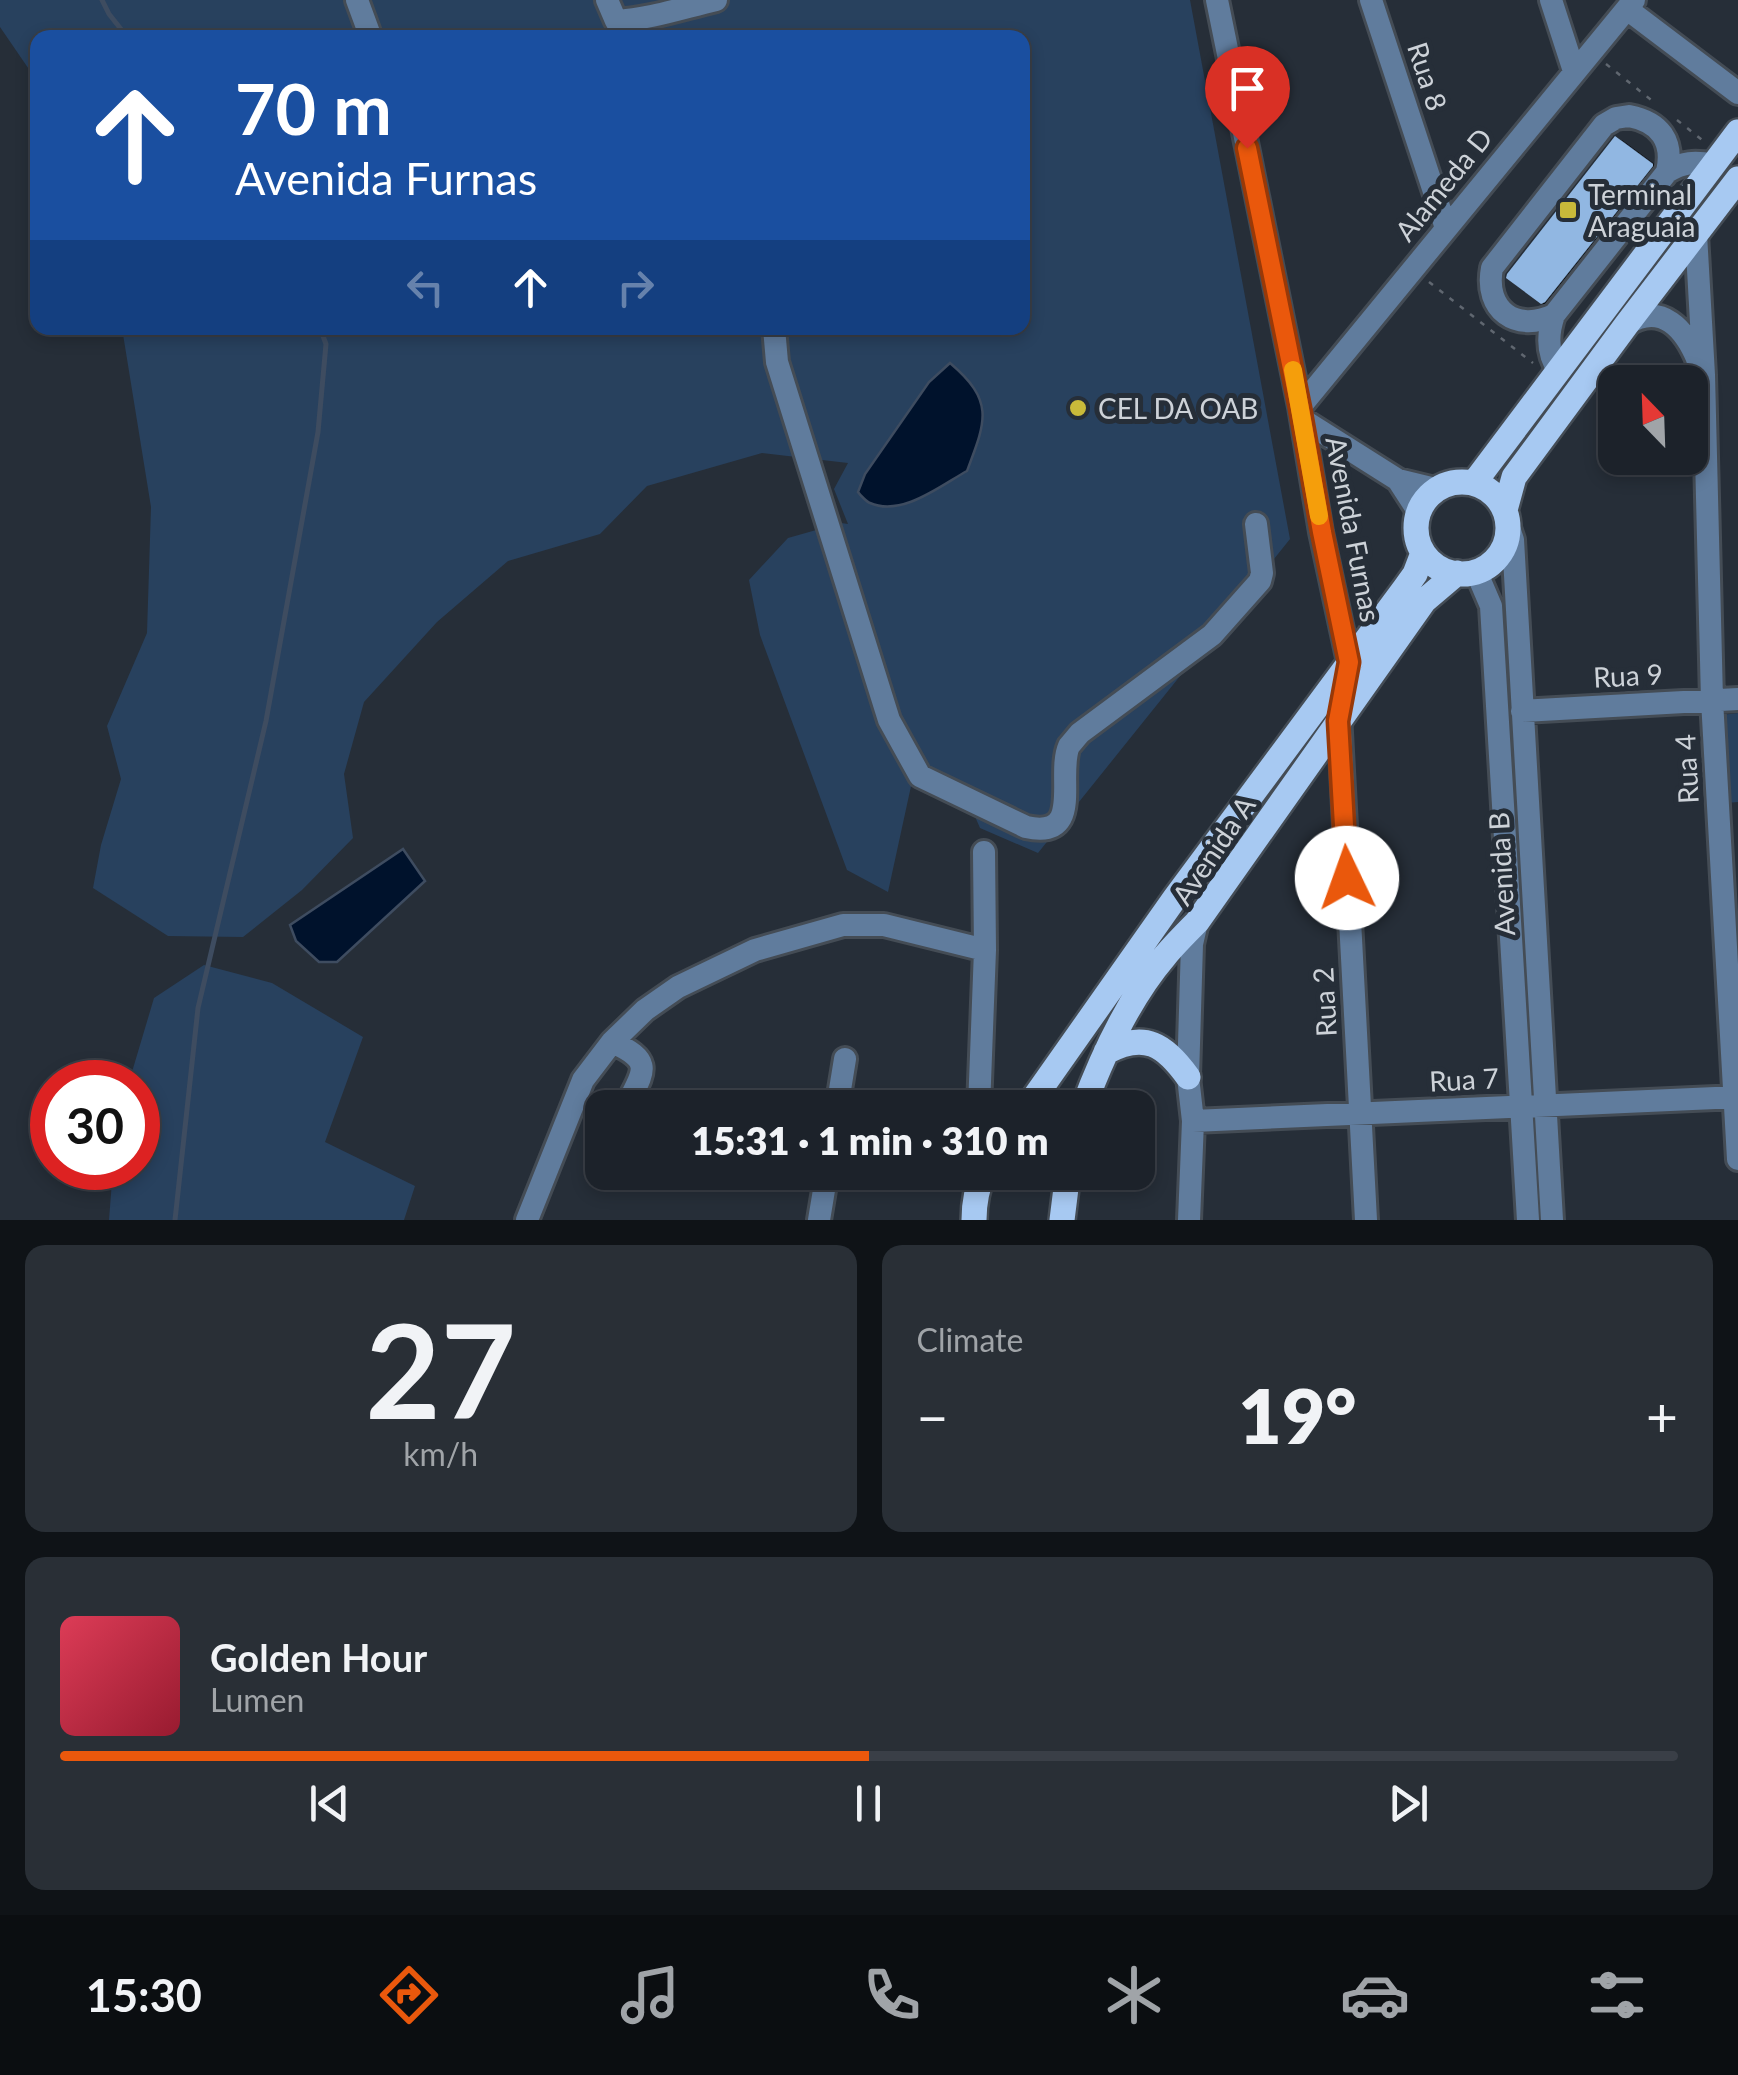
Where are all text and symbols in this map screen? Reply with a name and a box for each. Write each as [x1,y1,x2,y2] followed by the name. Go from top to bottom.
[1401,38,1455,114] street label: Rua 8
[1205,46,1290,149] pin
[1220,61,1275,116] icon: arrive
[235,66,392,150] text: 70 m
[70,70,200,200] icon: ahead
[1387,121,1499,247] street label: Alameda D
[235,151,537,205] text: Avenida Furnas
[1588,177,1696,243] place label: Terminal Araguaia
[1557,199,1579,221] marker: Terminal Araguaia
[398,260,453,315] icon: left
[503,260,558,315] icon: ahead
[608,260,663,315] icon: right
[1598,365,1708,475] north arrow
[1598,365,1708,475] map controls
[1098,391,1258,425] place label: CEL DA OAB
[1067,397,1089,419] marker: CEL DA OAB
[1319,433,1389,625] street label: Avenida Furnas
[1592,656,1664,694] street label: Rua 9
[1667,733,1705,805] street label: Rua 4
[1164,789,1262,911] street label: Avenida A
[1481,811,1521,937] street label: Avenida B
[1295,826,1399,930] position arrow
[1305,966,1343,1038] street label: Rua 2
[30,1060,160,1190] speed limit sign: 30
[1428,1060,1500,1098] street label: Rua 7
[691,1117,1049,1163] text: 15:31 · 1 min · 310 m
[365,1291,516,1447] text: 27
[917,1320,1023,1359] text: Climate
[1238,1370,1356,1460] text: 19°
[917,1383,948,1449] text: −
[1646,1383,1678,1449] text: +
[403,1434,478,1473] text: km/h
[210,1634,427,1680] text: Golden Hour
[210,1680,304,1719] text: Lumen
[302,1776,357,1831] icon: previous
[841,1776,896,1831] icon: pause
[1381,1776,1436,1831] icon: next
[374,1960,444,2030] icon: directions
[615,1960,685,2030] icon: music
[857,1960,927,2030] icon: phone
[1099,1960,1169,2030] icon: climate
[1340,1960,1410,2030] icon: car
[1582,1960,1652,2030] icon: filters
[86,1968,202,2022] text: 15:30

